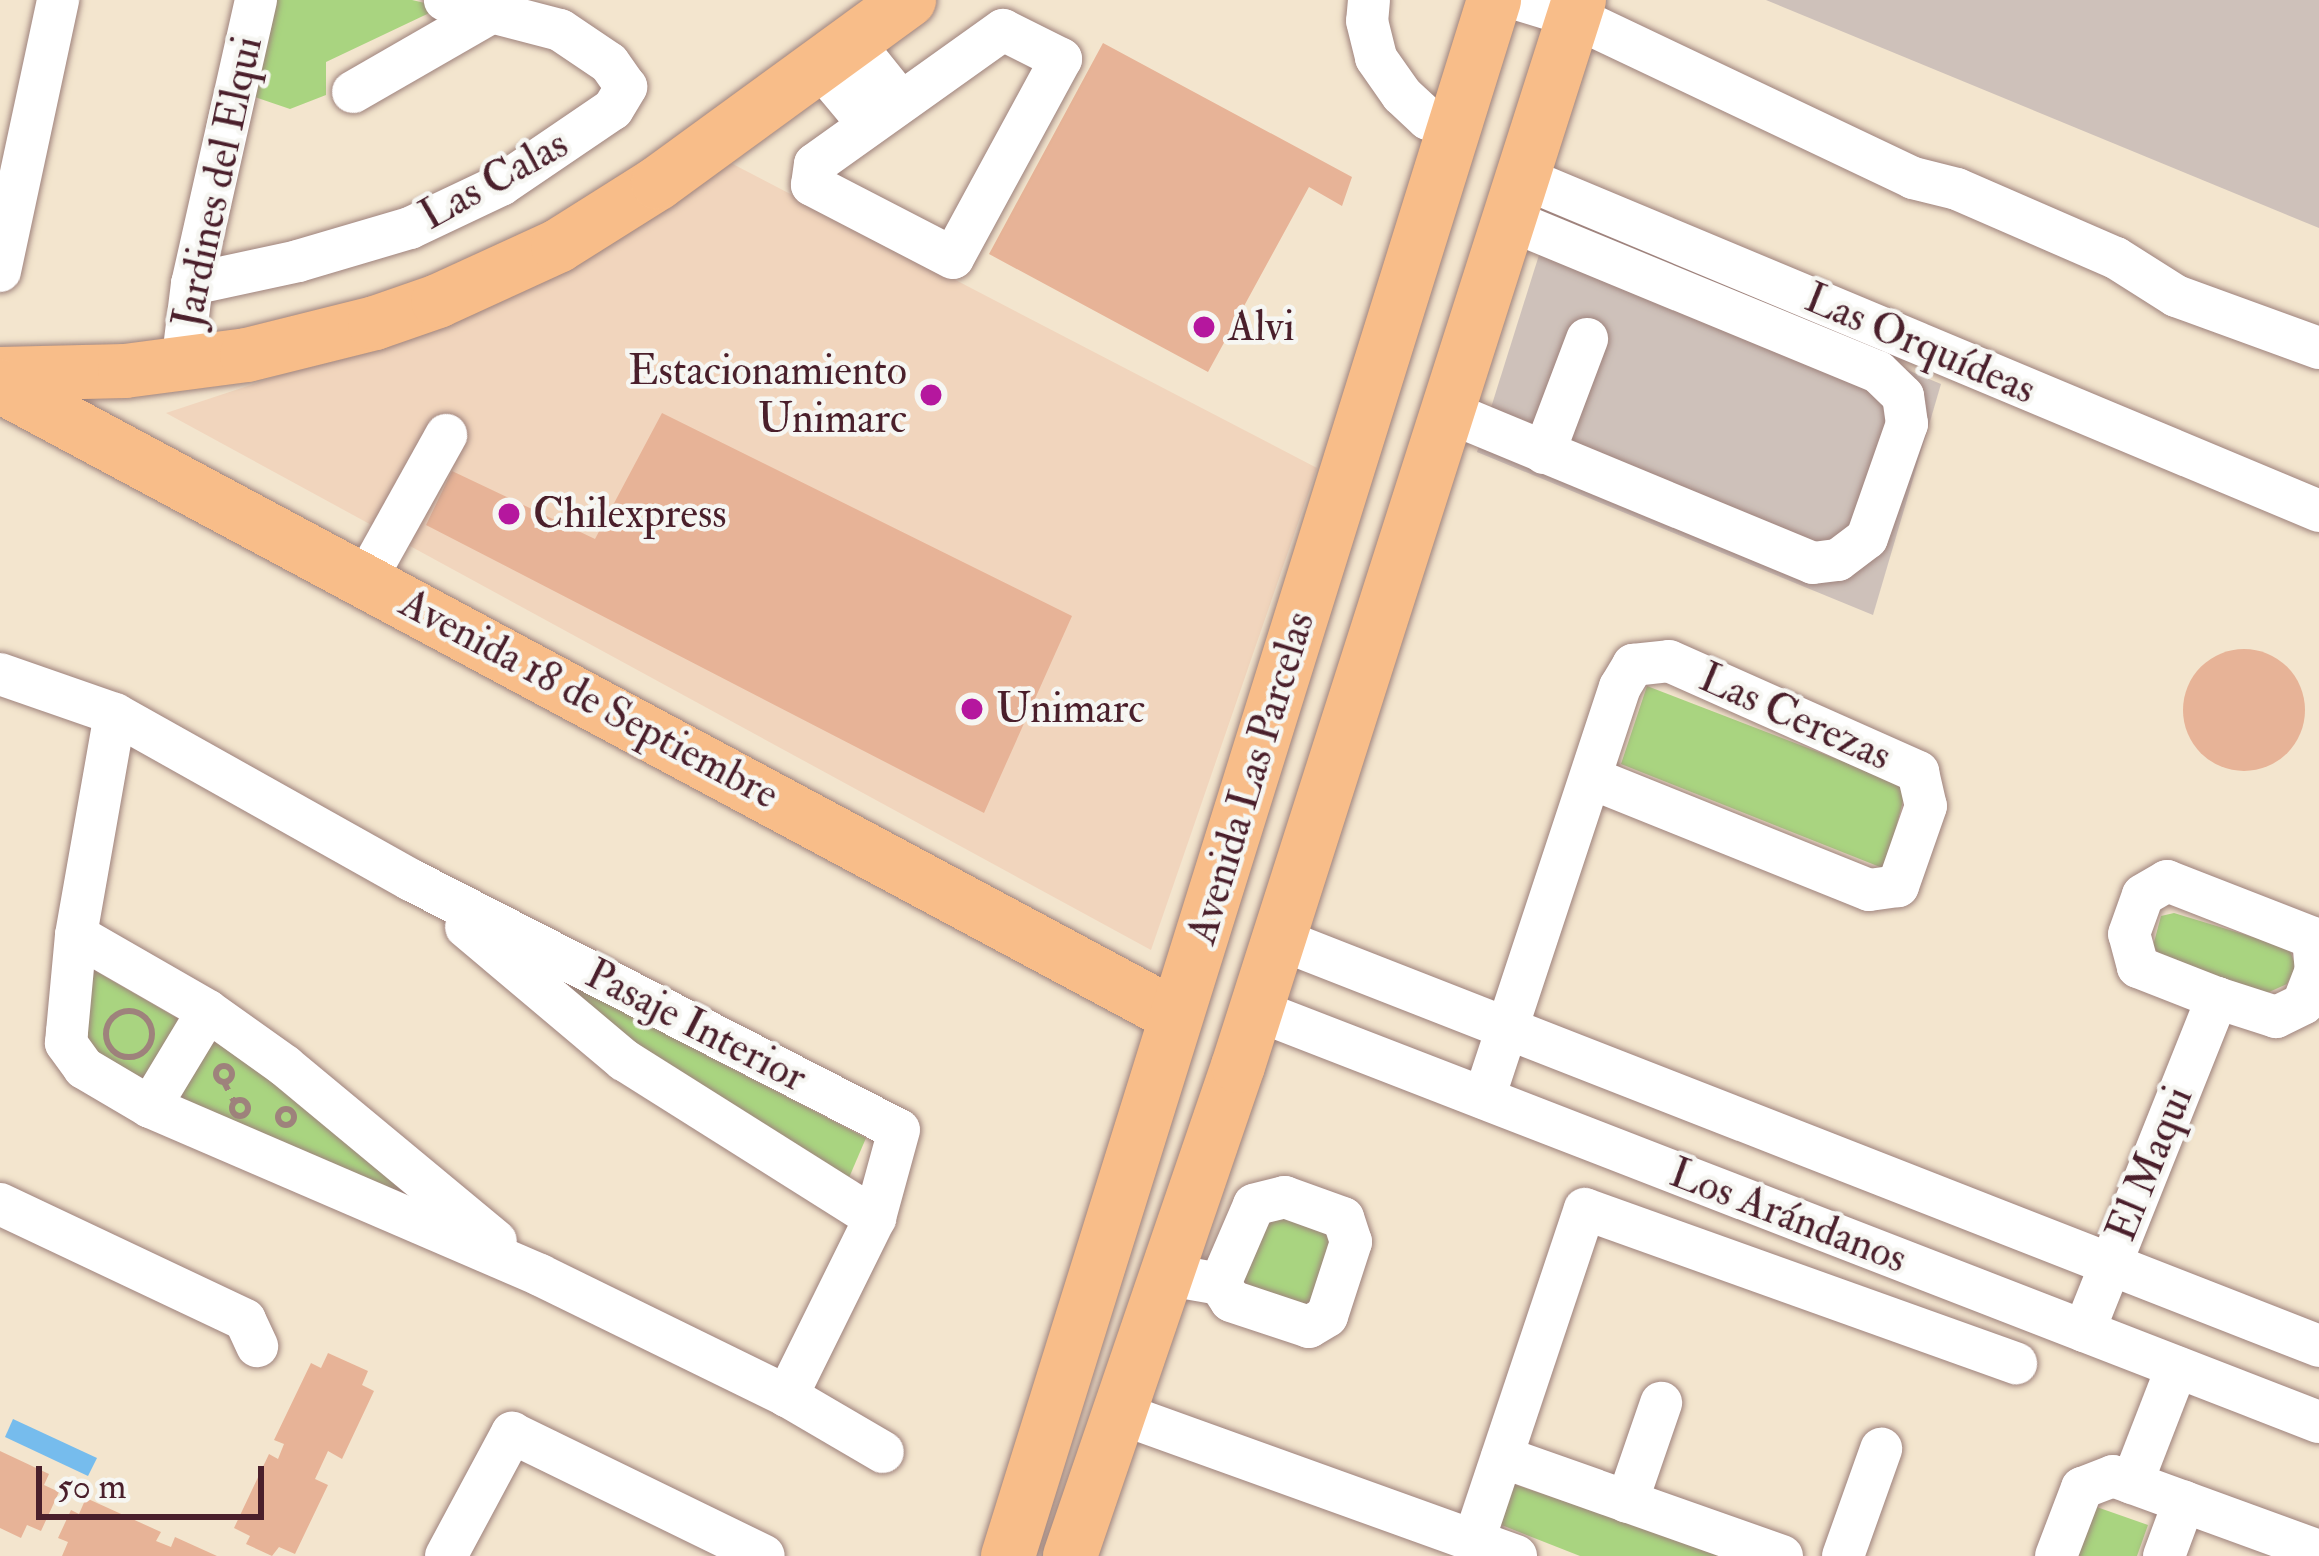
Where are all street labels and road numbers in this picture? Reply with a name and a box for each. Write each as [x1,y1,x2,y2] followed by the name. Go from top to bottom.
[163,32,273,332] street label: Jardines del Elqui
[411,119,577,241] street label: Las Calas
[1797,273,2043,415] street label: Las Orquídeas
[391,578,787,820] street label: Avenida 18 de Septiembre
[1177,606,1325,950] street label: Avenida Las Parcelas
[1691,652,1899,782] street label: Las Cerezas
[577,949,815,1103] street label: Pasaje Interior
[2096,1079,2204,1249] street label: El Maqui
[1663,1148,1913,1284] street label: Los Arándanos

